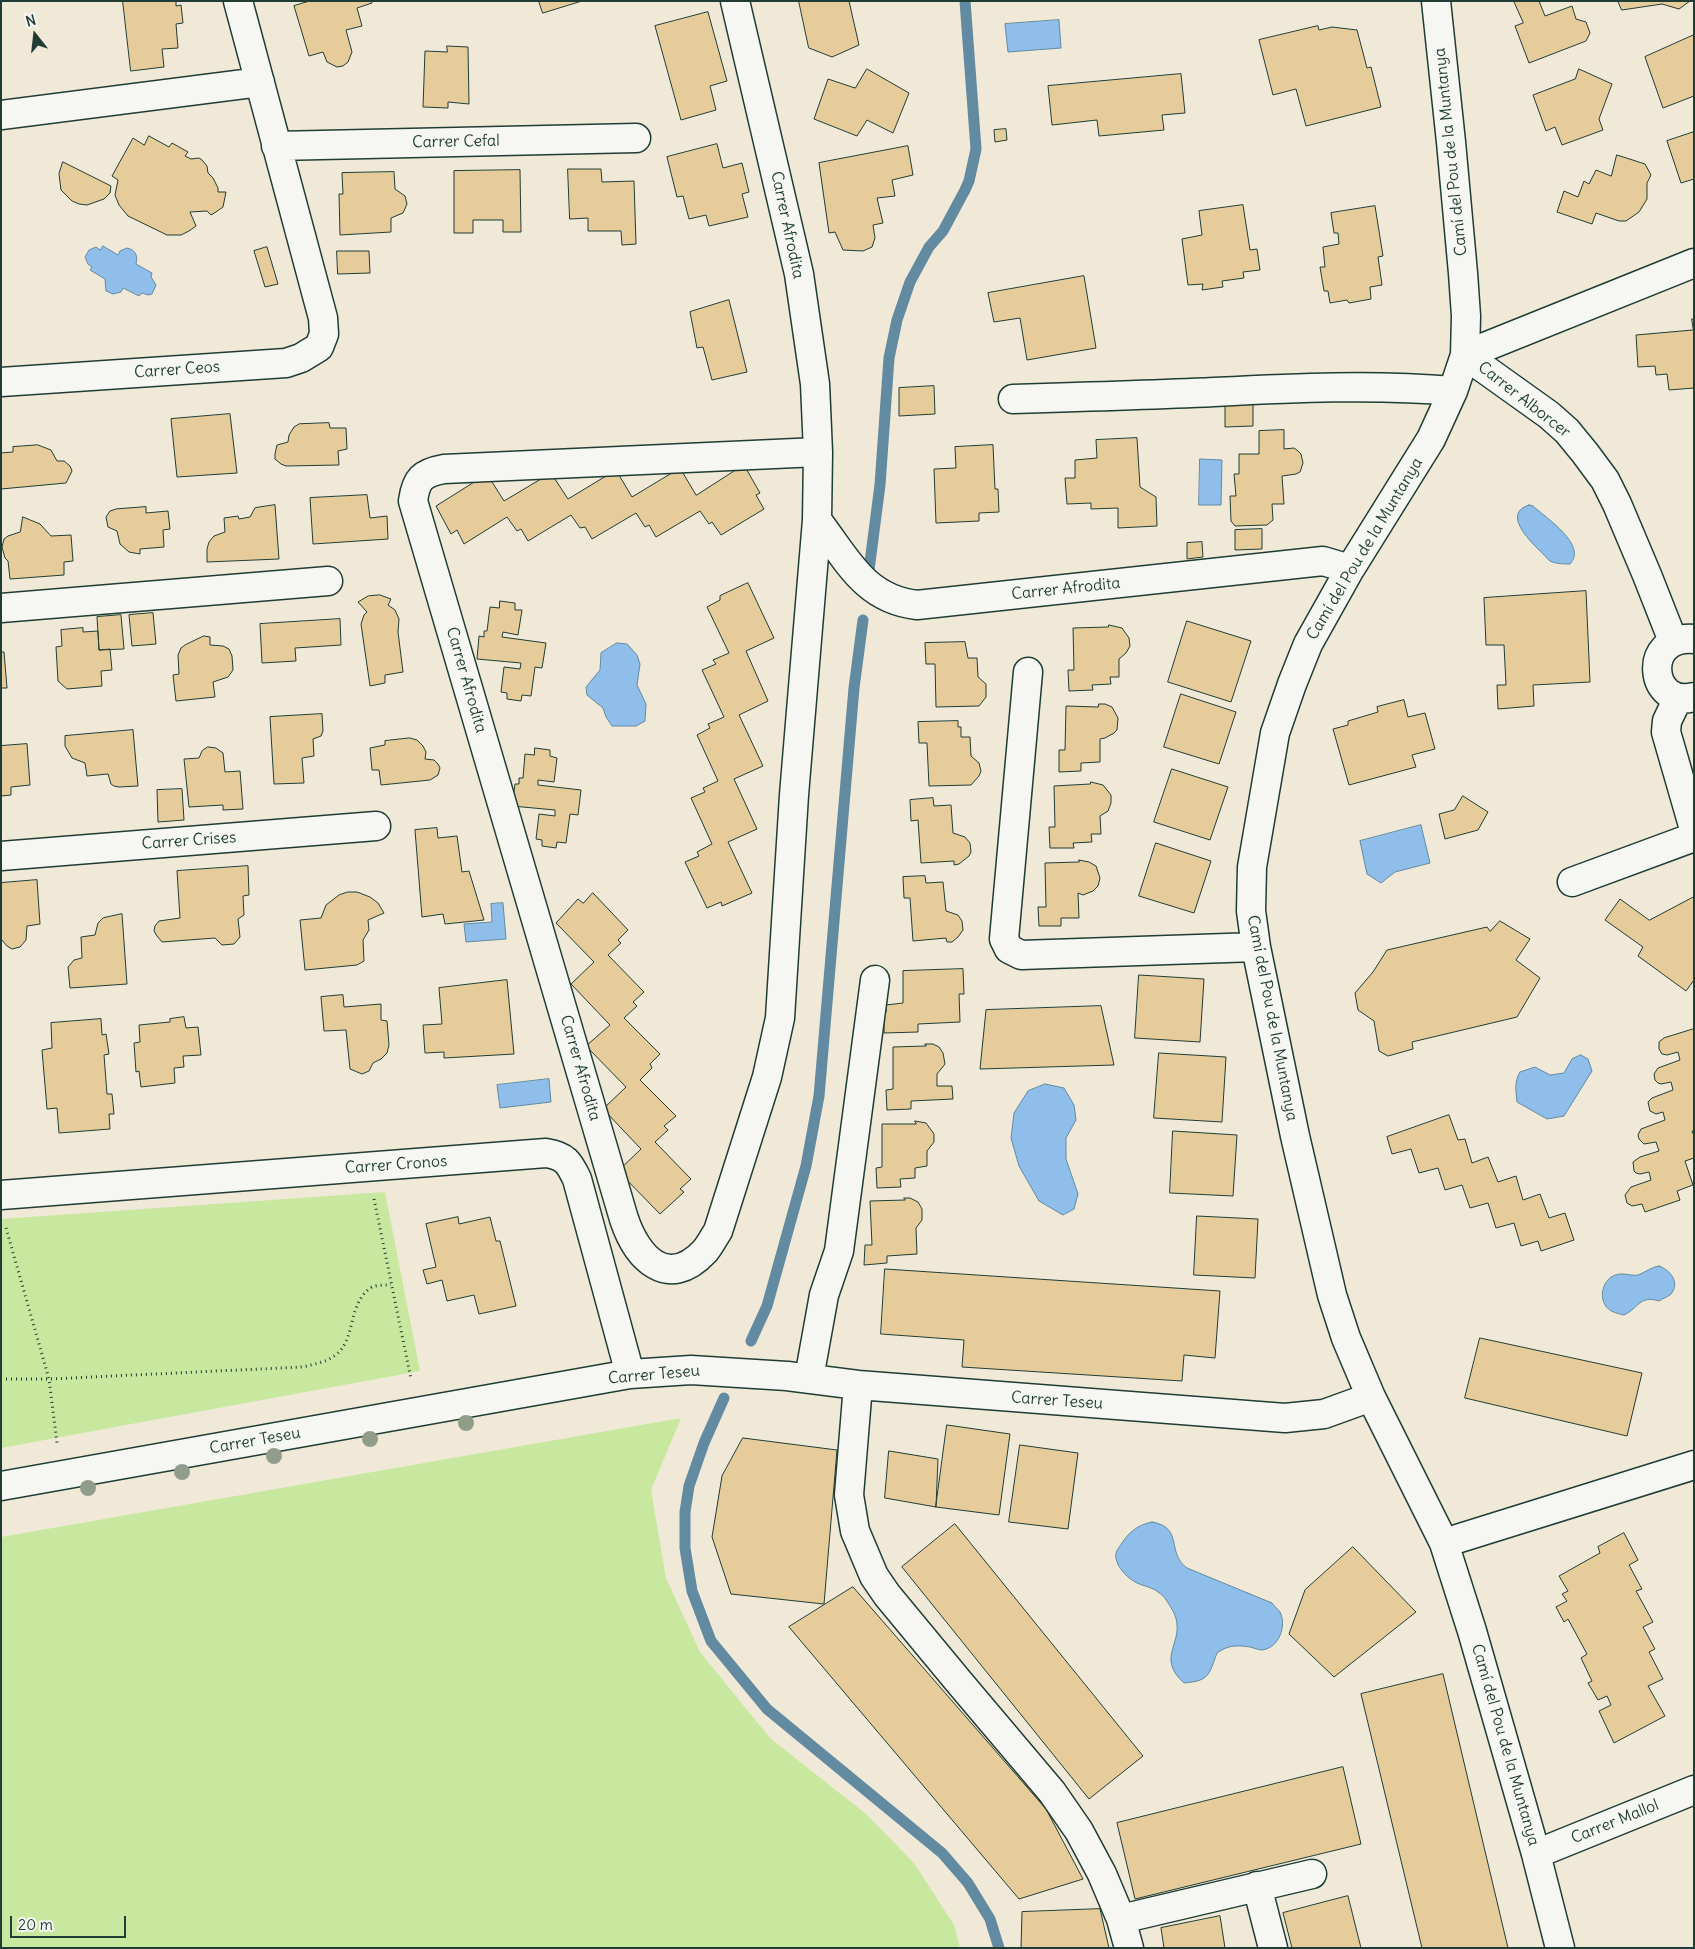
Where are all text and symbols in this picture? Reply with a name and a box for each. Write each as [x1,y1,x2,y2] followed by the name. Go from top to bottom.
[10,10,60,60] north arrow
[24,11,38,31] text: N
[1431,47,1471,257] street label: Camí del Pou de la Muntanya
[412,132,500,152] street label: Carrer Cefal
[766,170,808,280] street label: Carrer Afrodita
[133,357,221,383] street label: Carrer Ceos
[1474,358,1574,442] street label: Carrer Alborcer
[1303,454,1427,644] street label: Camí del Pou de la Muntanya
[1011,574,1121,604] street label: Carrer Afrodita
[442,625,490,735] street label: Carrer Afrodita
[141,828,237,854] street label: Carrer Crises
[1243,913,1301,1123] street label: Camí del Pou de la Muntanya
[556,1013,604,1123] street label: Carrer Afrodita
[344,1152,448,1178] street label: Carrer Cronos
[607,1361,701,1389] street label: Carrer Teseu
[1010,1388,1104,1414] street label: Carrer Teseu
[208,1424,302,1458] street label: Carrer Teseu
[1467,1642,1543,1848] street label: Camí del Pou de la Muntanya
[1568,1796,1662,1848] street label: Carrer Mallol
[12,1906,129,1938] scale bar
[18,1915,53,1934] text: 20 m

